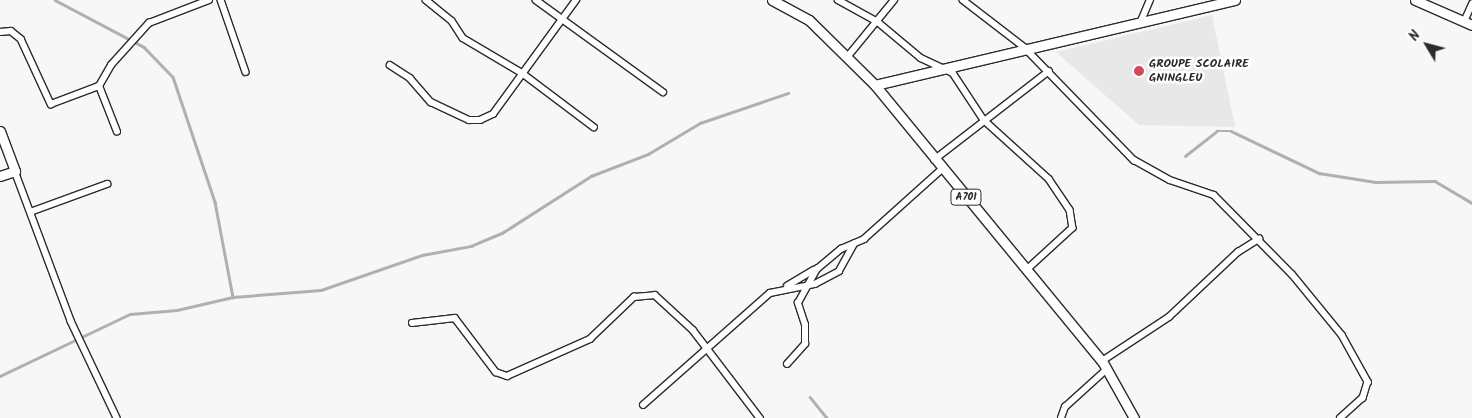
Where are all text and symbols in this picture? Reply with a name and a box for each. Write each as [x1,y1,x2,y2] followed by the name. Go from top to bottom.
[1402,20,1452,70] north arrow
[1404,26,1426,46] text: N
[1149,57,1249,85] place label: GROUPE SCOLAIRE GNINGLEU
[1133,65,1145,77] marker: GROUPE SCOLAIRE GNINGLEU
[950,188,982,206] road number: A701

